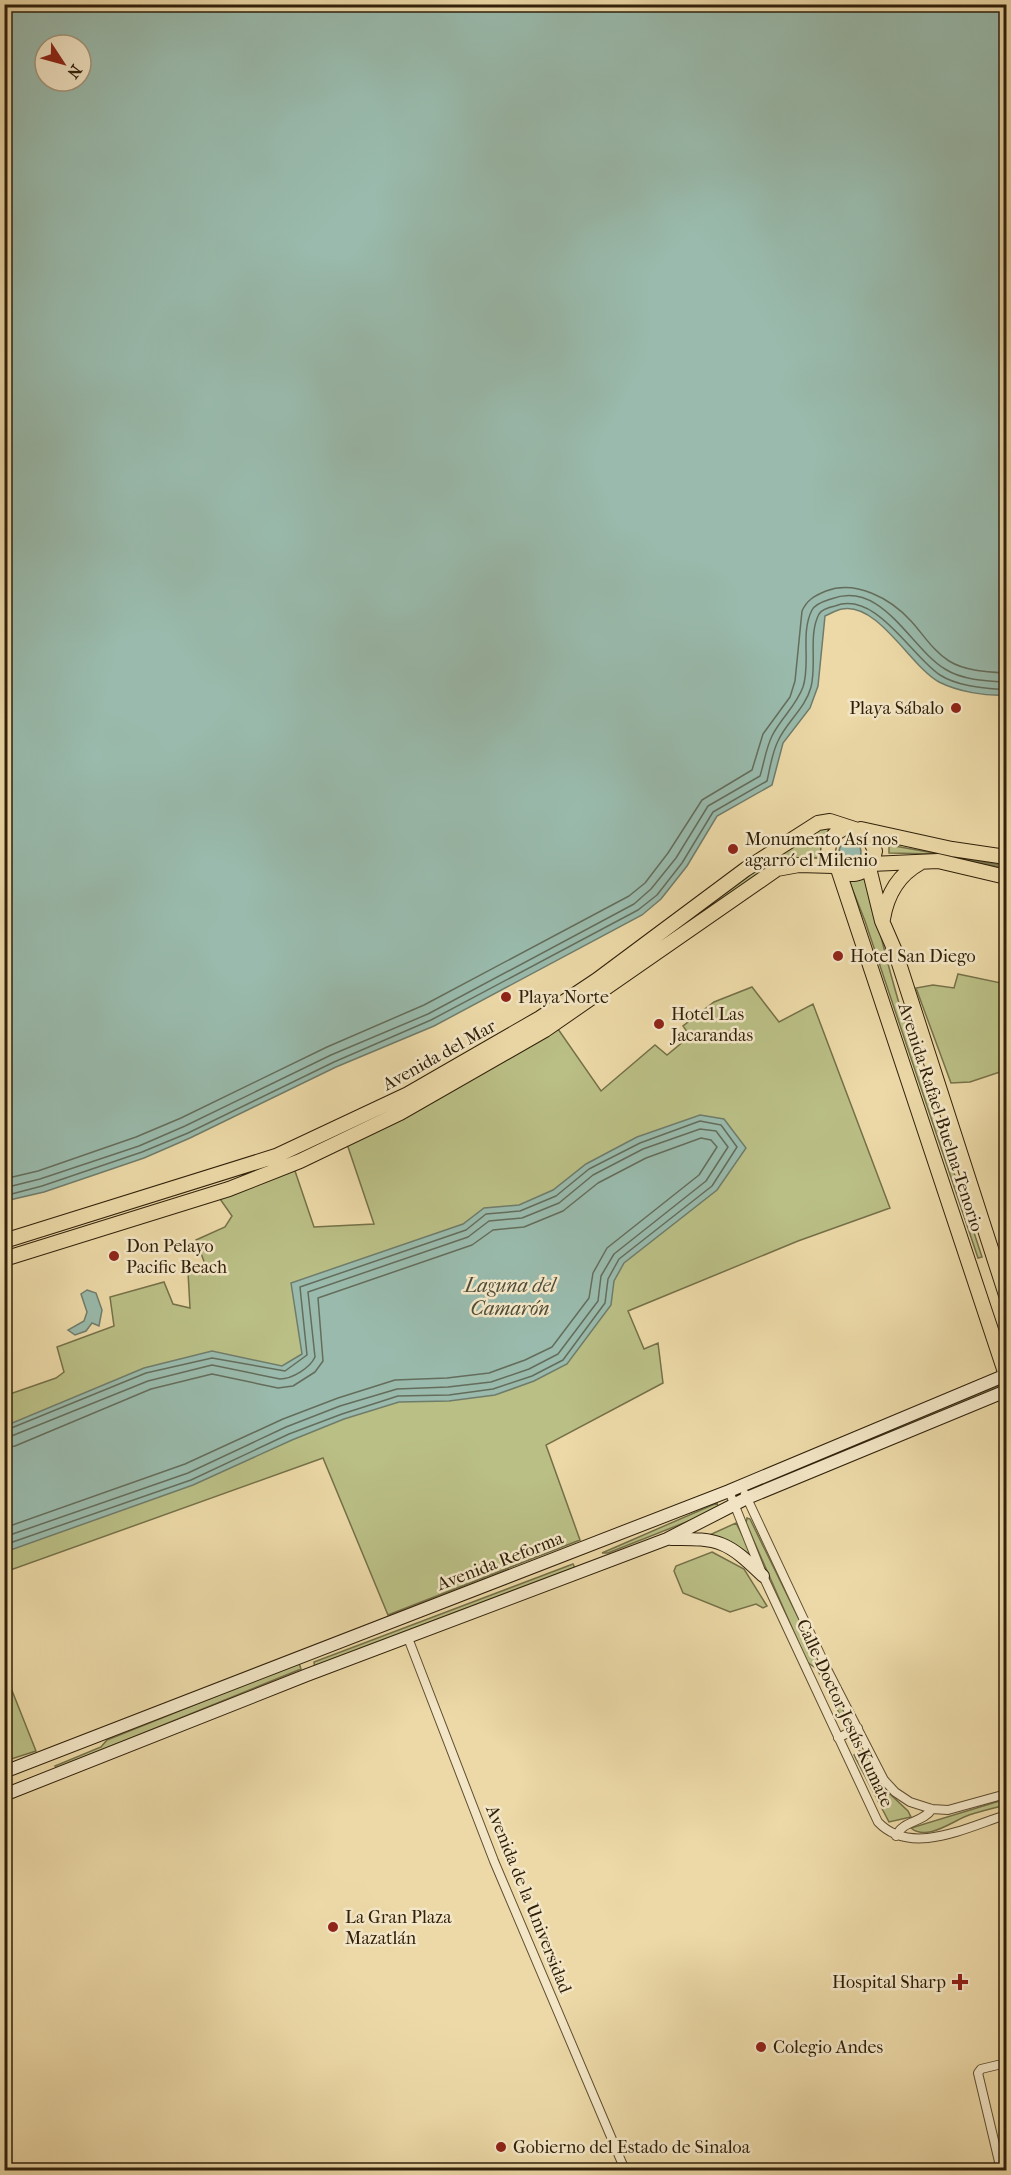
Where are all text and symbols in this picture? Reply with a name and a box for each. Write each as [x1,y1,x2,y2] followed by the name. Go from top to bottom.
[33,33,93,93] north arrow
[63,61,86,83] text: N
[849,698,944,719] place label: Playa Sábalo
[949,701,963,715] marker: Playa Sábalo
[745,829,898,871] place label: Monumento Así nos agarró el Milenio
[726,842,740,856] marker: Monumento Así nos agarró el Milenio
[850,946,976,967] place label: Hotel San Diego
[831,949,845,963] marker: Hotel San Diego
[518,987,609,1008] place label: Playa Norte
[499,990,513,1004] marker: Playa Norte
[893,999,987,1234] street label: Avenida Rafael Buelna Tenorio
[669,1004,753,1046] place label: Hotel Las Jacarandas
[378,1015,500,1096] street label: Avenida del Mar
[652,1017,666,1031] marker: Hotel Las Jacarandas
[126,1236,227,1278] place label: Don Pelayo Pacific Beach
[107,1249,121,1263] marker: Don Pelayo Pacific Beach
[463,1274,558,1320] water label: Laguna del Camarón
[433,1527,567,1596] street label: Avenida Reforma
[792,1616,897,1811] street label: Calle Doctor Jesús Kumate
[481,1801,576,1996] street label: Avenida de la Universidad
[345,1907,452,1949] place label: La Gran Plaza Mazatlán
[326,1920,340,1934] marker: La Gran Plaza Mazatlán
[832,1972,946,1993] place label: Hospital Sharp
[951,1973,969,1991] marker: Hospital Sharp
[773,2037,883,2058] place label: Colegio Andes
[754,2040,768,2054] marker: Colegio Andes
[513,2137,751,2158] place label: Gobierno del Estado de Sinaloa
[494,2140,508,2154] marker: Gobierno del Estado de Sinaloa

